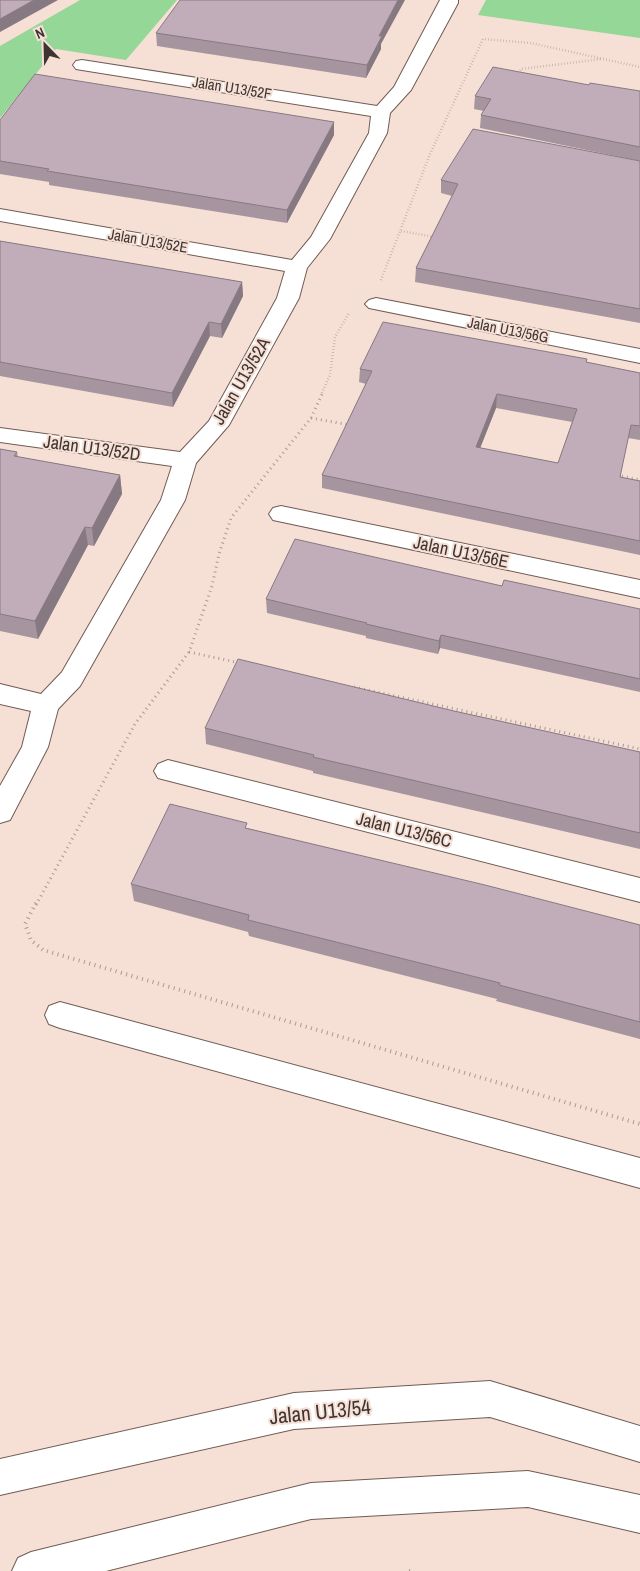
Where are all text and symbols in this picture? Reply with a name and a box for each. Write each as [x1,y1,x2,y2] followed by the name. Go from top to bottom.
[20,20,70,70] north arrow
[33,23,47,43] text: N
[191,71,273,104] street label: Jalan U13/52F
[107,223,190,258] street label: Jalan U13/52E
[466,311,550,348] street label: Jalan U13/56G
[206,332,276,429] street label: Jalan U13/52A
[42,428,142,467] street label: Jalan U13/52D
[411,529,511,574] street label: Jalan U13/56E
[354,806,455,853] street label: Jalan U13/56C
[268,1392,372,1431] street label: Jalan U13/54

